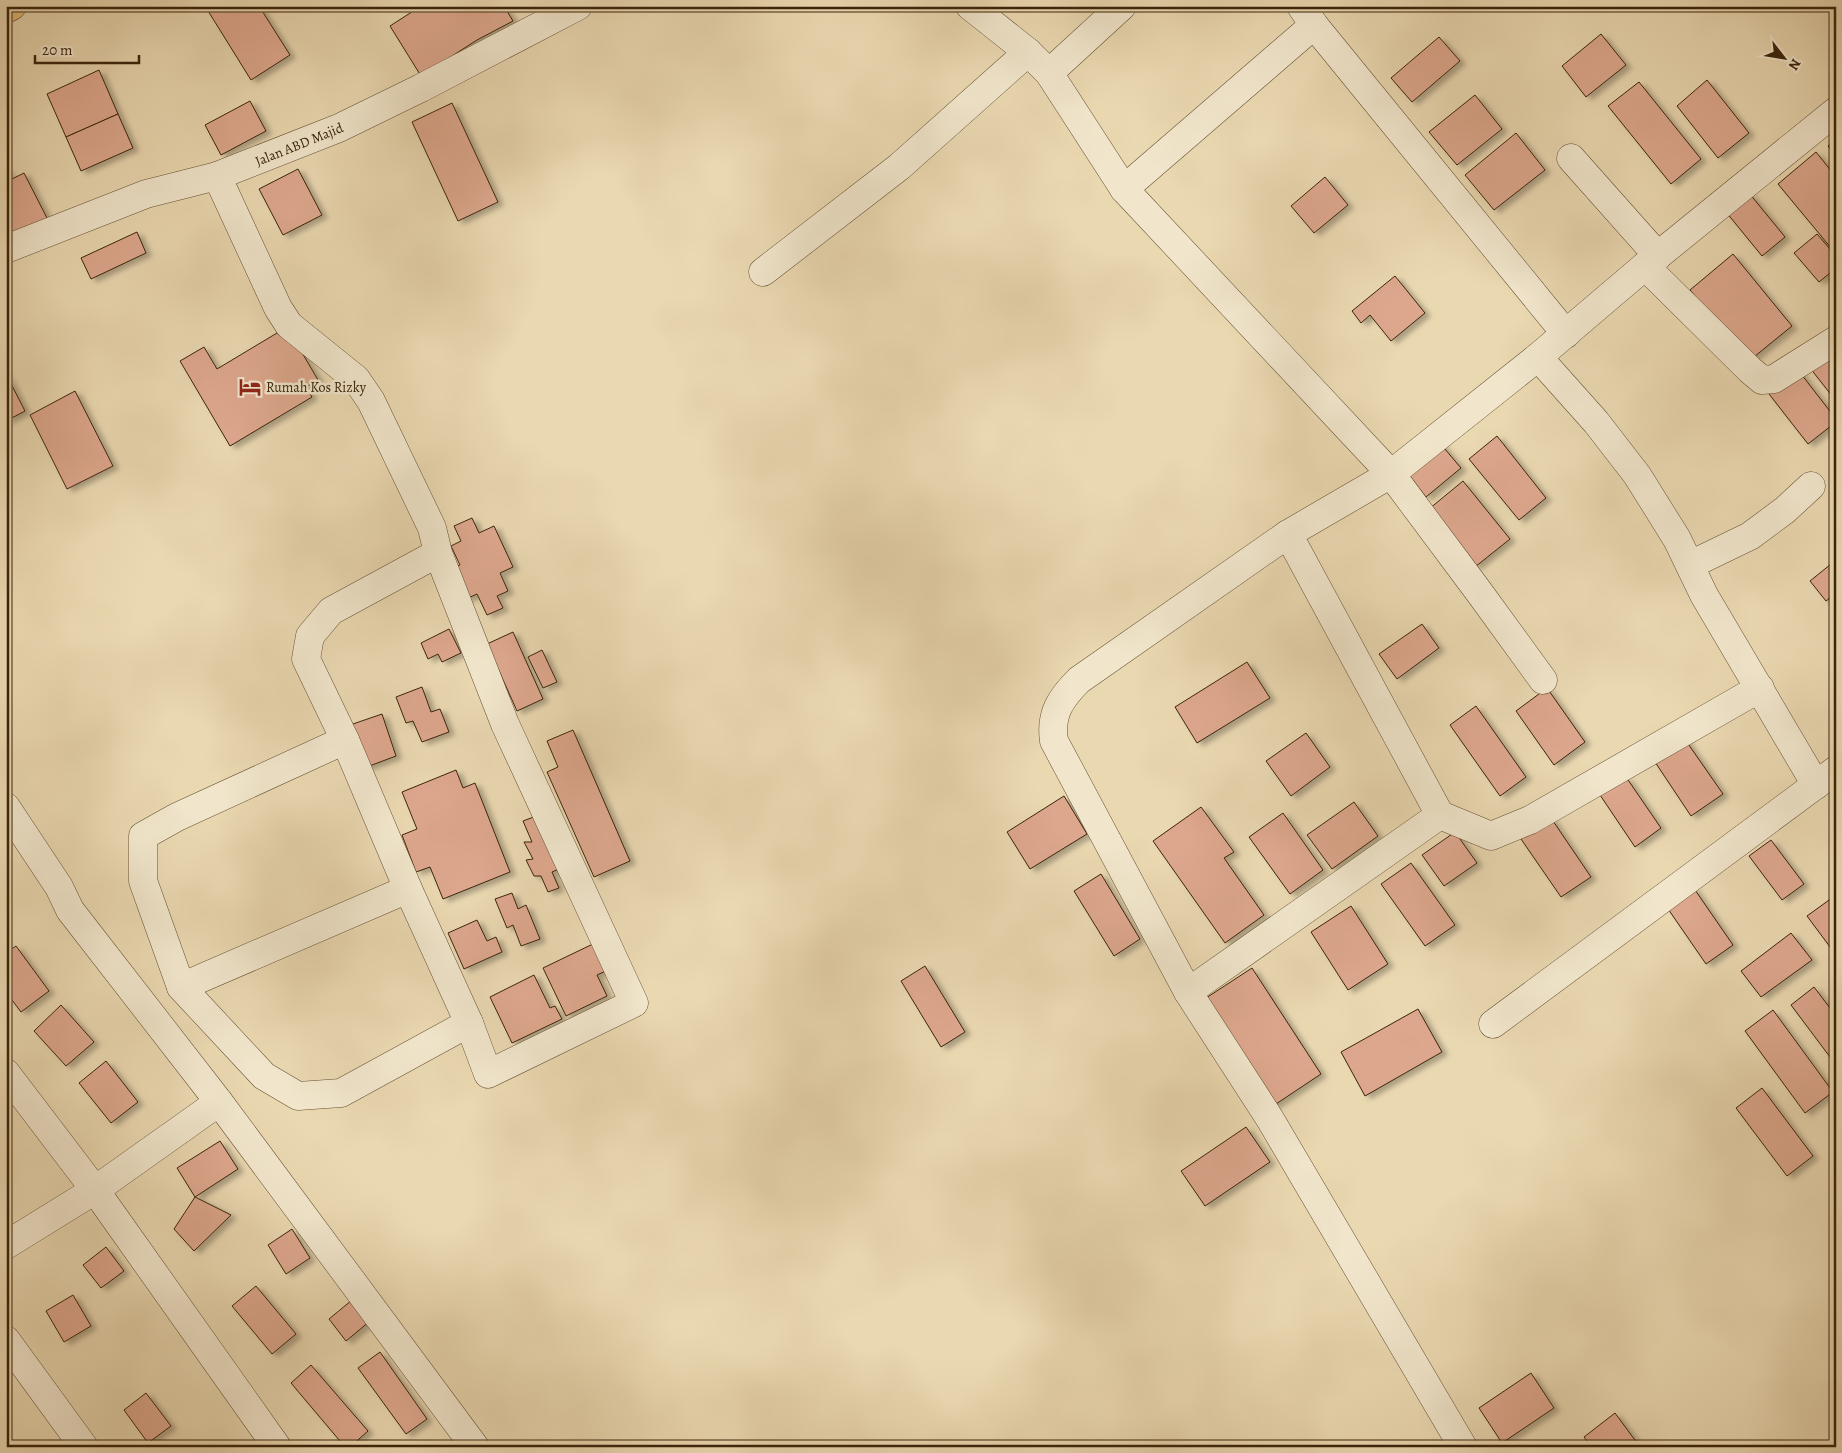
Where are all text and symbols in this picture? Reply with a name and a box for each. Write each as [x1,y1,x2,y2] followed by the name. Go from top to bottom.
[35,32,139,64] scale bar
[1760,32,1810,82] north arrow
[42,40,73,60] text: 20 m
[1784,55,1805,74] text: N
[252,118,347,171] street label: Jalan ABD Majid
[237,374,263,400] hotel icon: Rumah Kos Rizky
[266,378,367,397] place label: Rumah Kos Rizky

